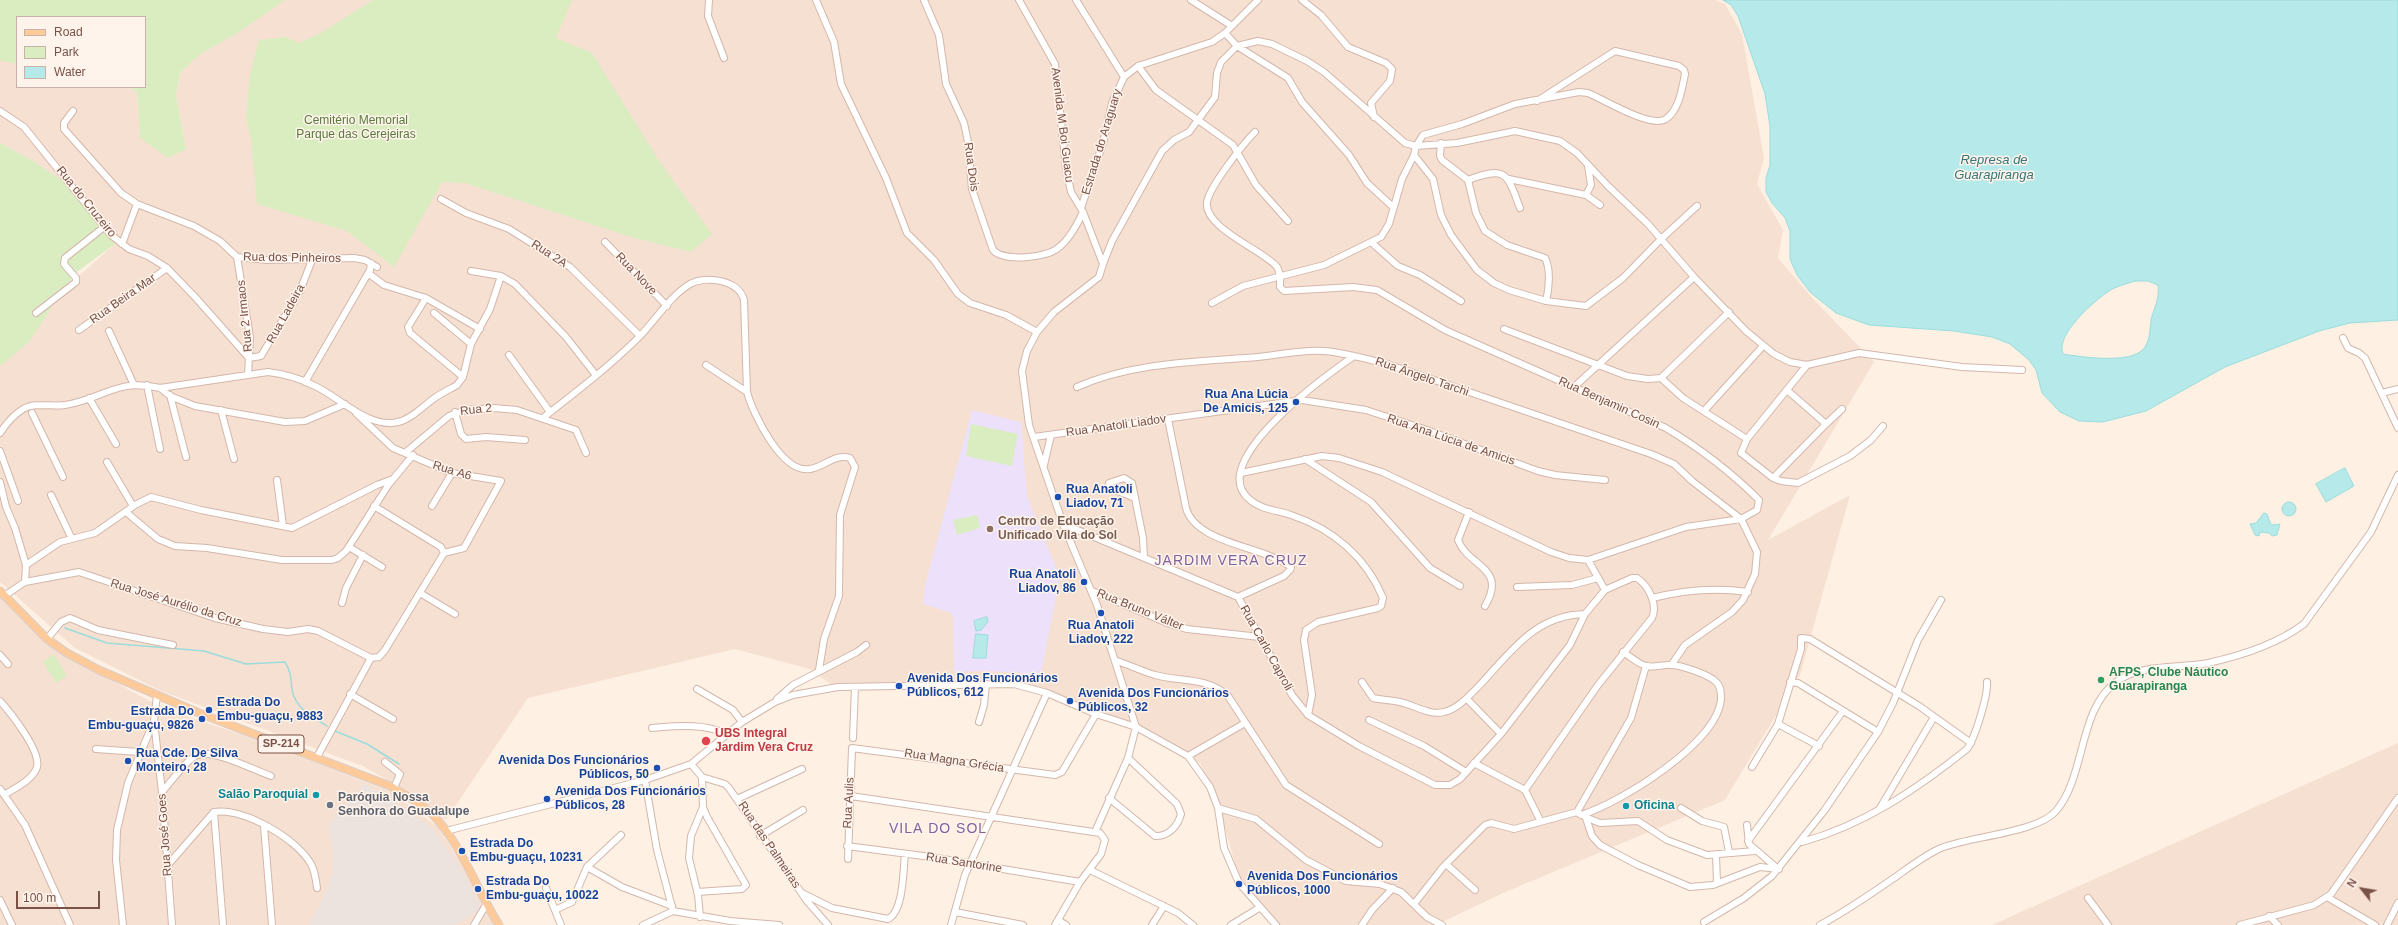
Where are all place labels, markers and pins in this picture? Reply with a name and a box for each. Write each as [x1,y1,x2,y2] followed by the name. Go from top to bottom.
[1203,388,1288,416] place label: Rua Ana Lúcia De Amicis, 125
[1291,397,1301,407] marker: Rua Ana Lúcia De Amicis, 125
[1066,483,1133,511] place label: Rua Anatoli Liadov, 71
[1053,492,1063,502] marker: Rua Anatoli Liadov, 71
[998,515,1117,543] place label: Centro de Educação Unificado Vila do Sol
[985,524,995,534] marker: Centro de Educação Unificado Vila do Sol
[1009,568,1076,596] place label: Rua Anatoli Liadov, 86
[1079,577,1089,587] marker: Rua Anatoli Liadov, 86
[1096,608,1106,618] marker: Rua Anatoli Liadov, 222
[1068,619,1134,647] place label: Rua Anatoli Liadov, 222
[2109,666,2228,694] place label: AFPS, Clube Náutico Guarapiranga
[907,672,1058,700] place label: Avenida Dos Funcionários Públicos, 612
[2096,675,2106,685] marker: AFPS, Clube Náutico Guarapiranga
[894,681,904,691] marker: Avenida Dos Funcionários Públicos, 612
[1078,687,1229,715] place label: Avenida Dos Funcionários Públicos, 32
[217,696,323,724] place label: Estrada Do Embu-guaçu, 9883
[1065,696,1075,706] marker: Avenida Dos Funcionários Públicos, 32
[88,705,194,733] place label: Estrada Do Embu-guaçu, 9826
[204,705,214,715] marker: Estrada Do Embu-guaçu, 9883
[197,714,207,724] marker: Estrada Do Embu-guaçu, 9826
[715,727,813,755] place label: UBS Integral Jardim Vera Cruz
[700,735,712,747] marker: UBS Integral Jardim Vera Cruz
[136,747,238,775] place label: Rua Cde. De Silva Monteiro, 28
[498,754,649,782] place label: Avenida Dos Funcionários Públicos, 50
[123,756,133,766] marker: Rua Cde. De Silva Monteiro, 28
[652,763,662,773] marker: Avenida Dos Funcionários Públicos, 50
[555,785,706,813] place label: Avenida Dos Funcionários Públicos, 28
[218,788,308,802] place label: Salão Paroquial
[311,790,321,800] marker: Salão Paroquial
[338,791,469,819] place label: Paróquia Nossa Senhora do Guadalupe
[542,794,552,804] marker: Avenida Dos Funcionários Públicos, 28
[1634,799,1675,813] place label: Oficina
[325,800,335,810] marker: Paróquia Nossa Senhora do Guadalupe
[1621,801,1631,811] marker: Oficina
[470,837,583,865] place label: Estrada Do Embu-guaçu, 10231
[457,846,467,856] marker: Estrada Do Embu-guaçu, 10231
[1247,870,1398,898] place label: Avenida Dos Funcionários Públicos, 1000
[486,875,599,903] place label: Estrada Do Embu-guaçu, 10022
[1234,879,1244,889] marker: Avenida Dos Funcionários Públicos, 1000
[473,884,483,894] marker: Estrada Do Embu-guaçu, 10022

